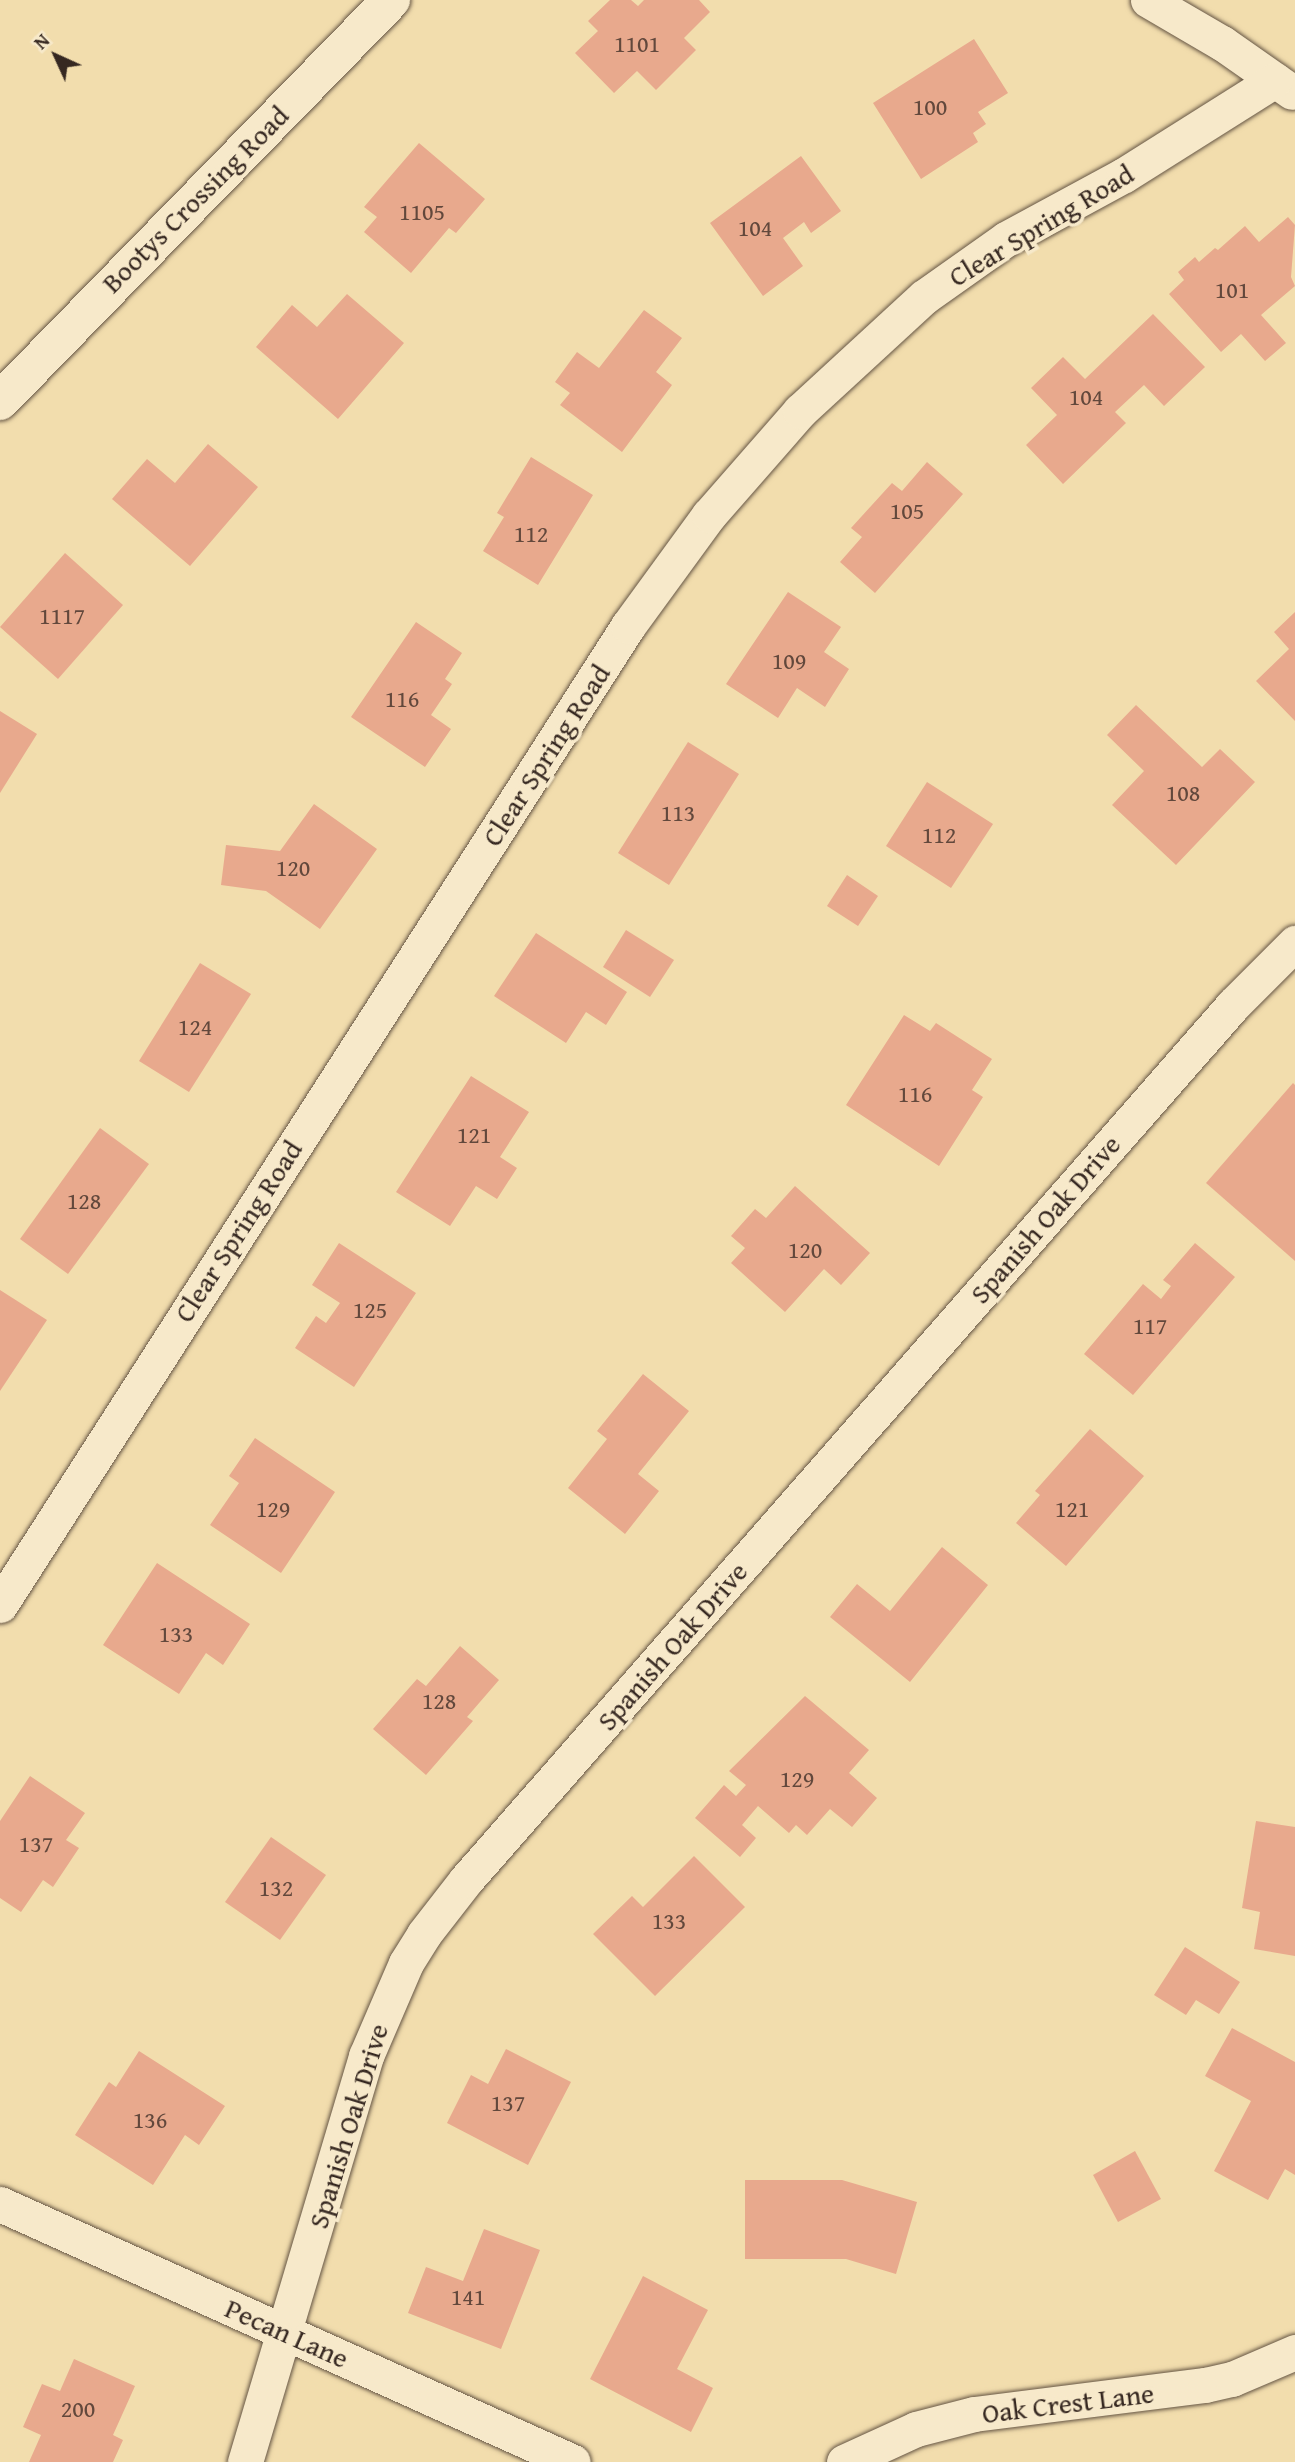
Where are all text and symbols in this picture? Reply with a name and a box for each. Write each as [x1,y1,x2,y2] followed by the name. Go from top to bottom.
[21,21,91,91] north arrow
[27,27,56,56] text: N
[614,30,660,58] house number: 1101
[913,93,947,121] house number: 100
[94,98,296,300] street label: Bootys Crossing Road
[942,157,1140,293] street label: Clear Spring Road
[399,198,445,226] house number: 1105
[738,214,772,242] house number: 104
[1215,276,1249,304] house number: 101
[1069,383,1103,411] house number: 104
[890,497,924,525] house number: 105
[514,520,548,548] house number: 112
[39,602,85,630] house number: 1117
[772,647,806,675] house number: 109
[475,658,617,852] street label: Clear Spring Road
[385,685,419,713] house number: 116
[1166,779,1200,807] house number: 108
[661,799,695,827] house number: 113
[922,821,956,849] house number: 112
[276,854,310,882] house number: 120
[178,1013,212,1041] house number: 124
[898,1080,932,1108] house number: 116
[457,1121,491,1149] house number: 121
[963,1128,1127,1310] street label: Spanish Oak Drive
[167,1134,309,1328] street label: Clear Spring Road
[67,1187,101,1215] house number: 128
[788,1236,822,1264] house number: 120
[353,1296,387,1324] house number: 125
[1133,1312,1167,1340] house number: 117
[256,1495,290,1523] house number: 129
[1055,1495,1089,1523] house number: 121
[590,1555,754,1737] street label: Spanish Oak Drive
[159,1620,193,1648] house number: 133
[422,1687,456,1715] house number: 128
[780,1765,814,1793] house number: 129
[19,1830,53,1858] house number: 137
[259,1874,293,1902] house number: 132
[652,1907,686,1935] house number: 133
[301,2020,395,2232] street label: Spanish Oak Drive
[491,2089,525,2117] house number: 137
[133,2106,167,2134] house number: 136
[451,2283,485,2311] house number: 141
[220,2291,354,2375] street label: Pecan Lane
[980,2376,1156,2430] street label: Oak Crest Lane
[61,2395,95,2423] house number: 200

